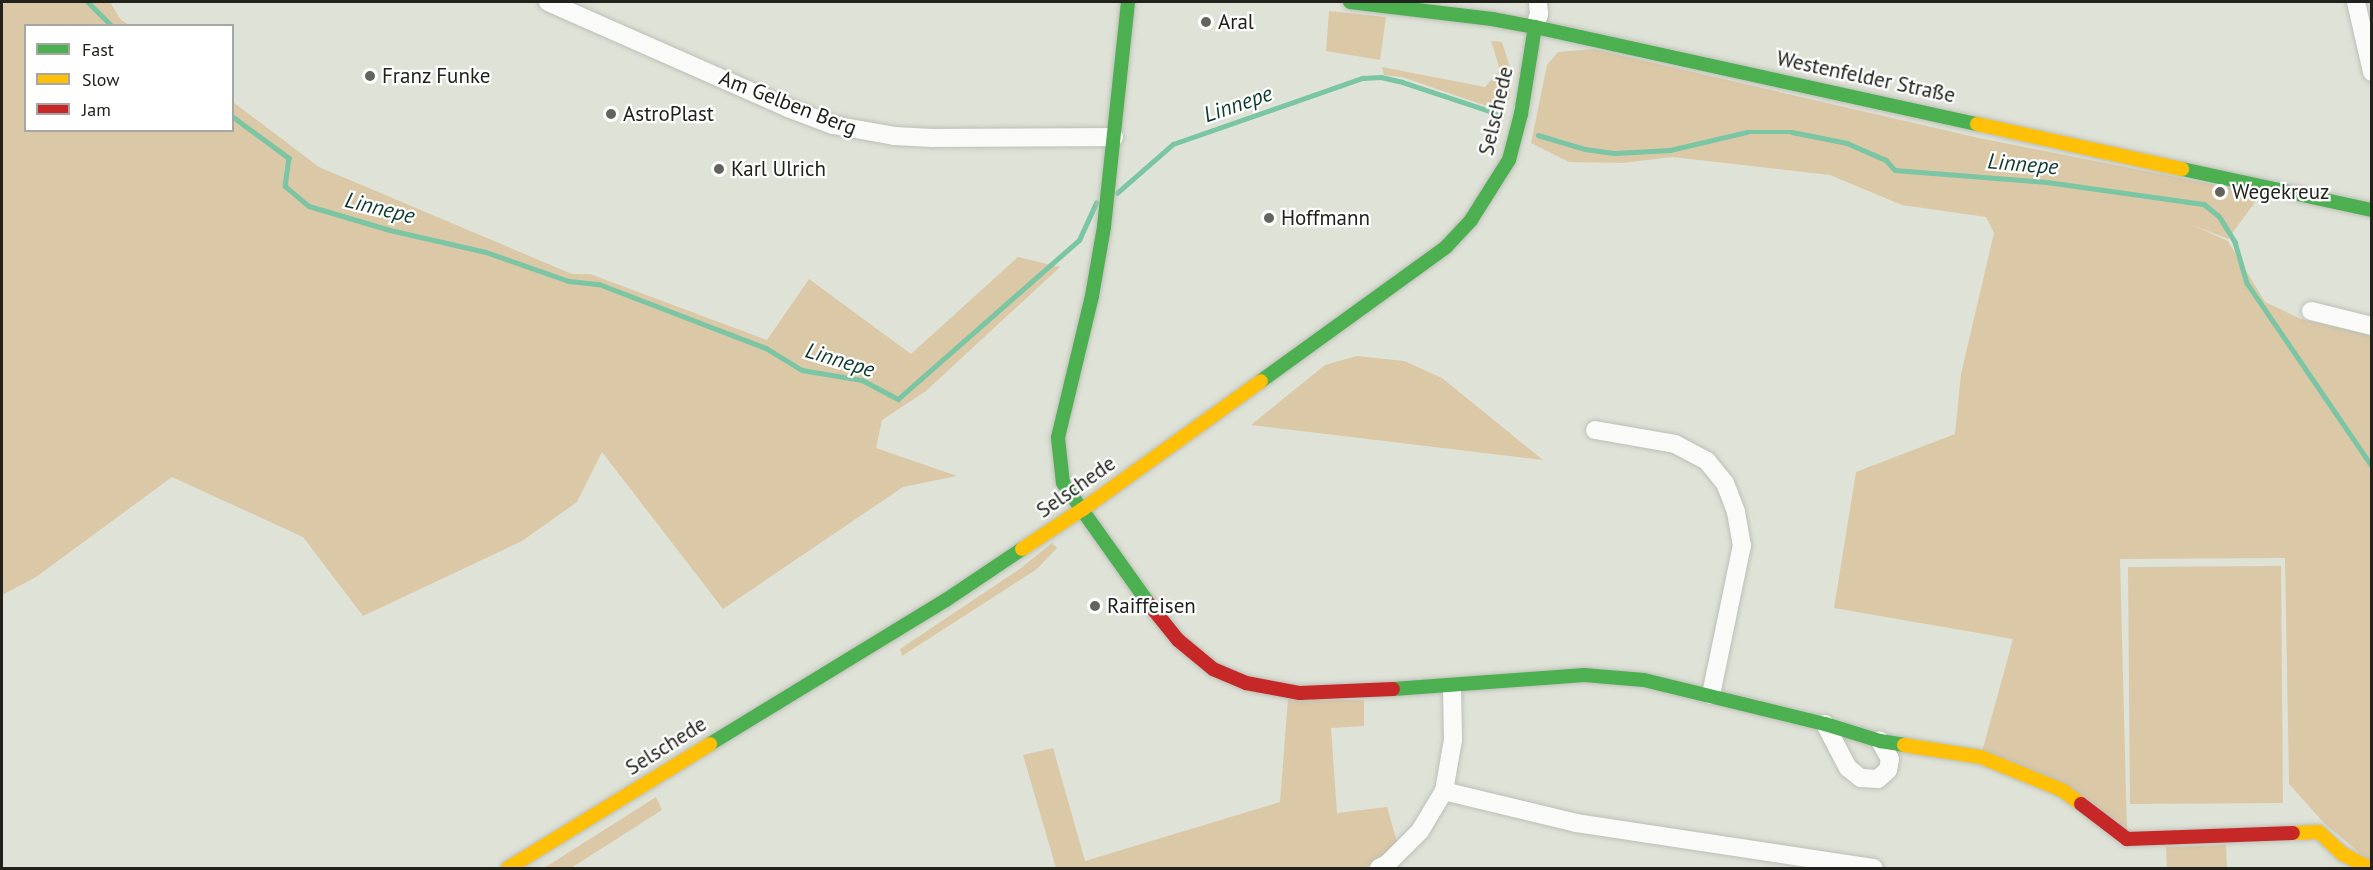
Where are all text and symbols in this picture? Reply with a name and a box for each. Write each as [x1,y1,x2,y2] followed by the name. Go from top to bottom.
[1218,9,1254,35] place label: Aral
[1199,15,1213,29] marker: Aral
[24,24,234,132] legend
[82,38,114,61] text: Fast
[1774,46,1958,108] street label: Westenfelder Straße
[382,63,491,89] place label: Franz Funke
[1474,64,1518,158] street label: Selschede
[716,65,860,141] street label: Am Gelben Berg
[82,68,120,91] text: Slow
[363,69,377,83] marker: Franz Funke
[1200,80,1276,128] water label: Linnepe
[82,98,111,121] text: Jam
[623,101,714,127] place label: AstroPlast
[604,107,618,121] marker: AstroPlast
[1986,148,2060,180] water label: Linnepe
[731,156,826,182] place label: Karl Ulrich
[712,162,726,176] marker: Karl Ulrich
[2232,179,2329,205] place label: Wegekreuz
[2213,185,2227,199] marker: Wegekreuz
[342,187,418,229] water label: Linnepe
[1281,205,1370,231] place label: Hoffmann
[1262,211,1276,225] marker: Hoffmann
[802,337,878,383] water label: Linnepe
[1032,451,1120,523] street label: Selschede
[1107,593,1196,619] place label: Raiffeisen
[1088,599,1102,613] marker: Raiffeisen
[621,711,711,781] street label: Selschede

